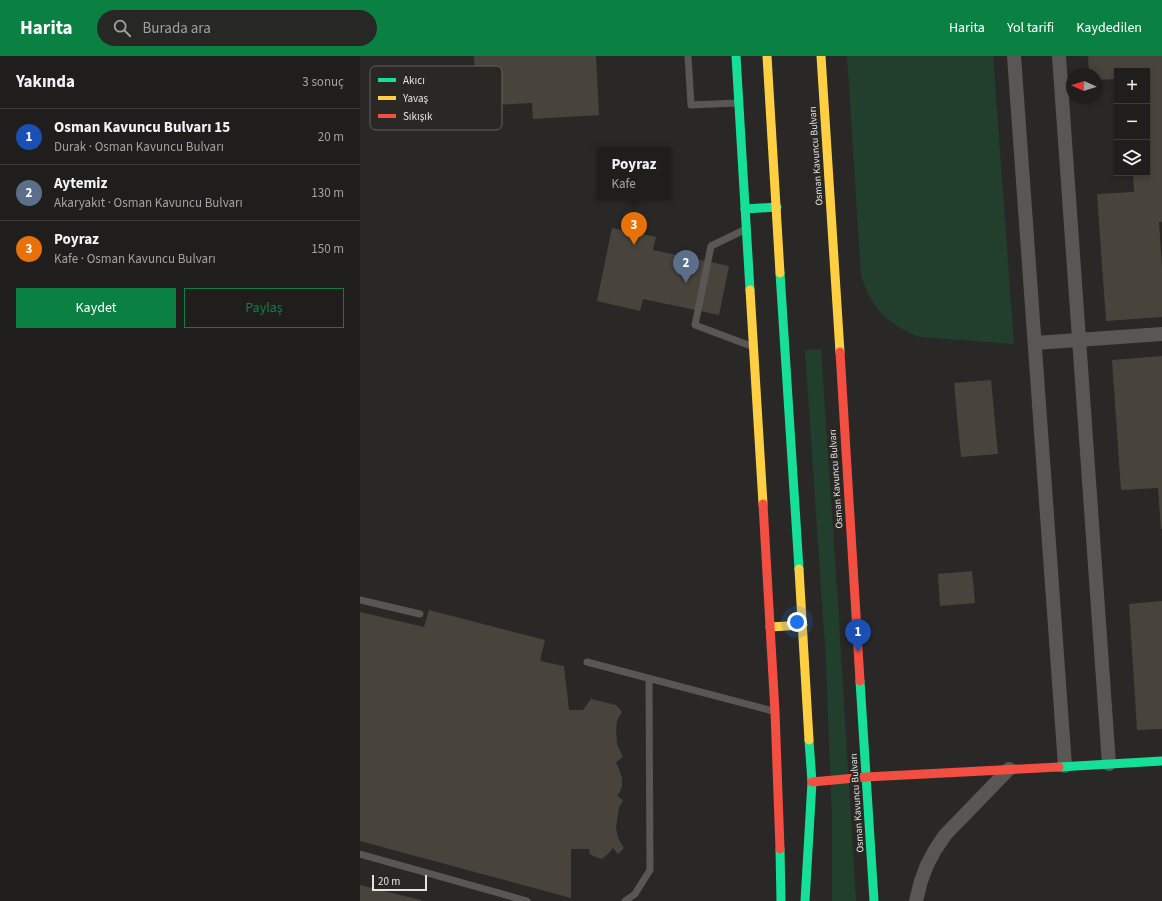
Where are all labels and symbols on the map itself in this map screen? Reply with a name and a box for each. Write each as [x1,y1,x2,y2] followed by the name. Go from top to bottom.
[370,66,502,130] legend
[1066,68,1102,104] north arrow
[403,73,425,88] text: Akıcı
[402,91,428,106] text: Yavaş
[806,106,826,206] street label: Osman Kavuncu Bulvarı
[403,109,433,124] text: Sıkışık
[621,212,647,245] pin: 3
[673,250,699,283] pin: 2
[826,429,846,529] street label: Osman Kavuncu Bulvarı
[787,612,807,632] your location
[845,619,871,652] pin: 1
[847,753,867,853] street label: Osman Kavuncu Bulvarı
[372,873,427,892] scale bar

